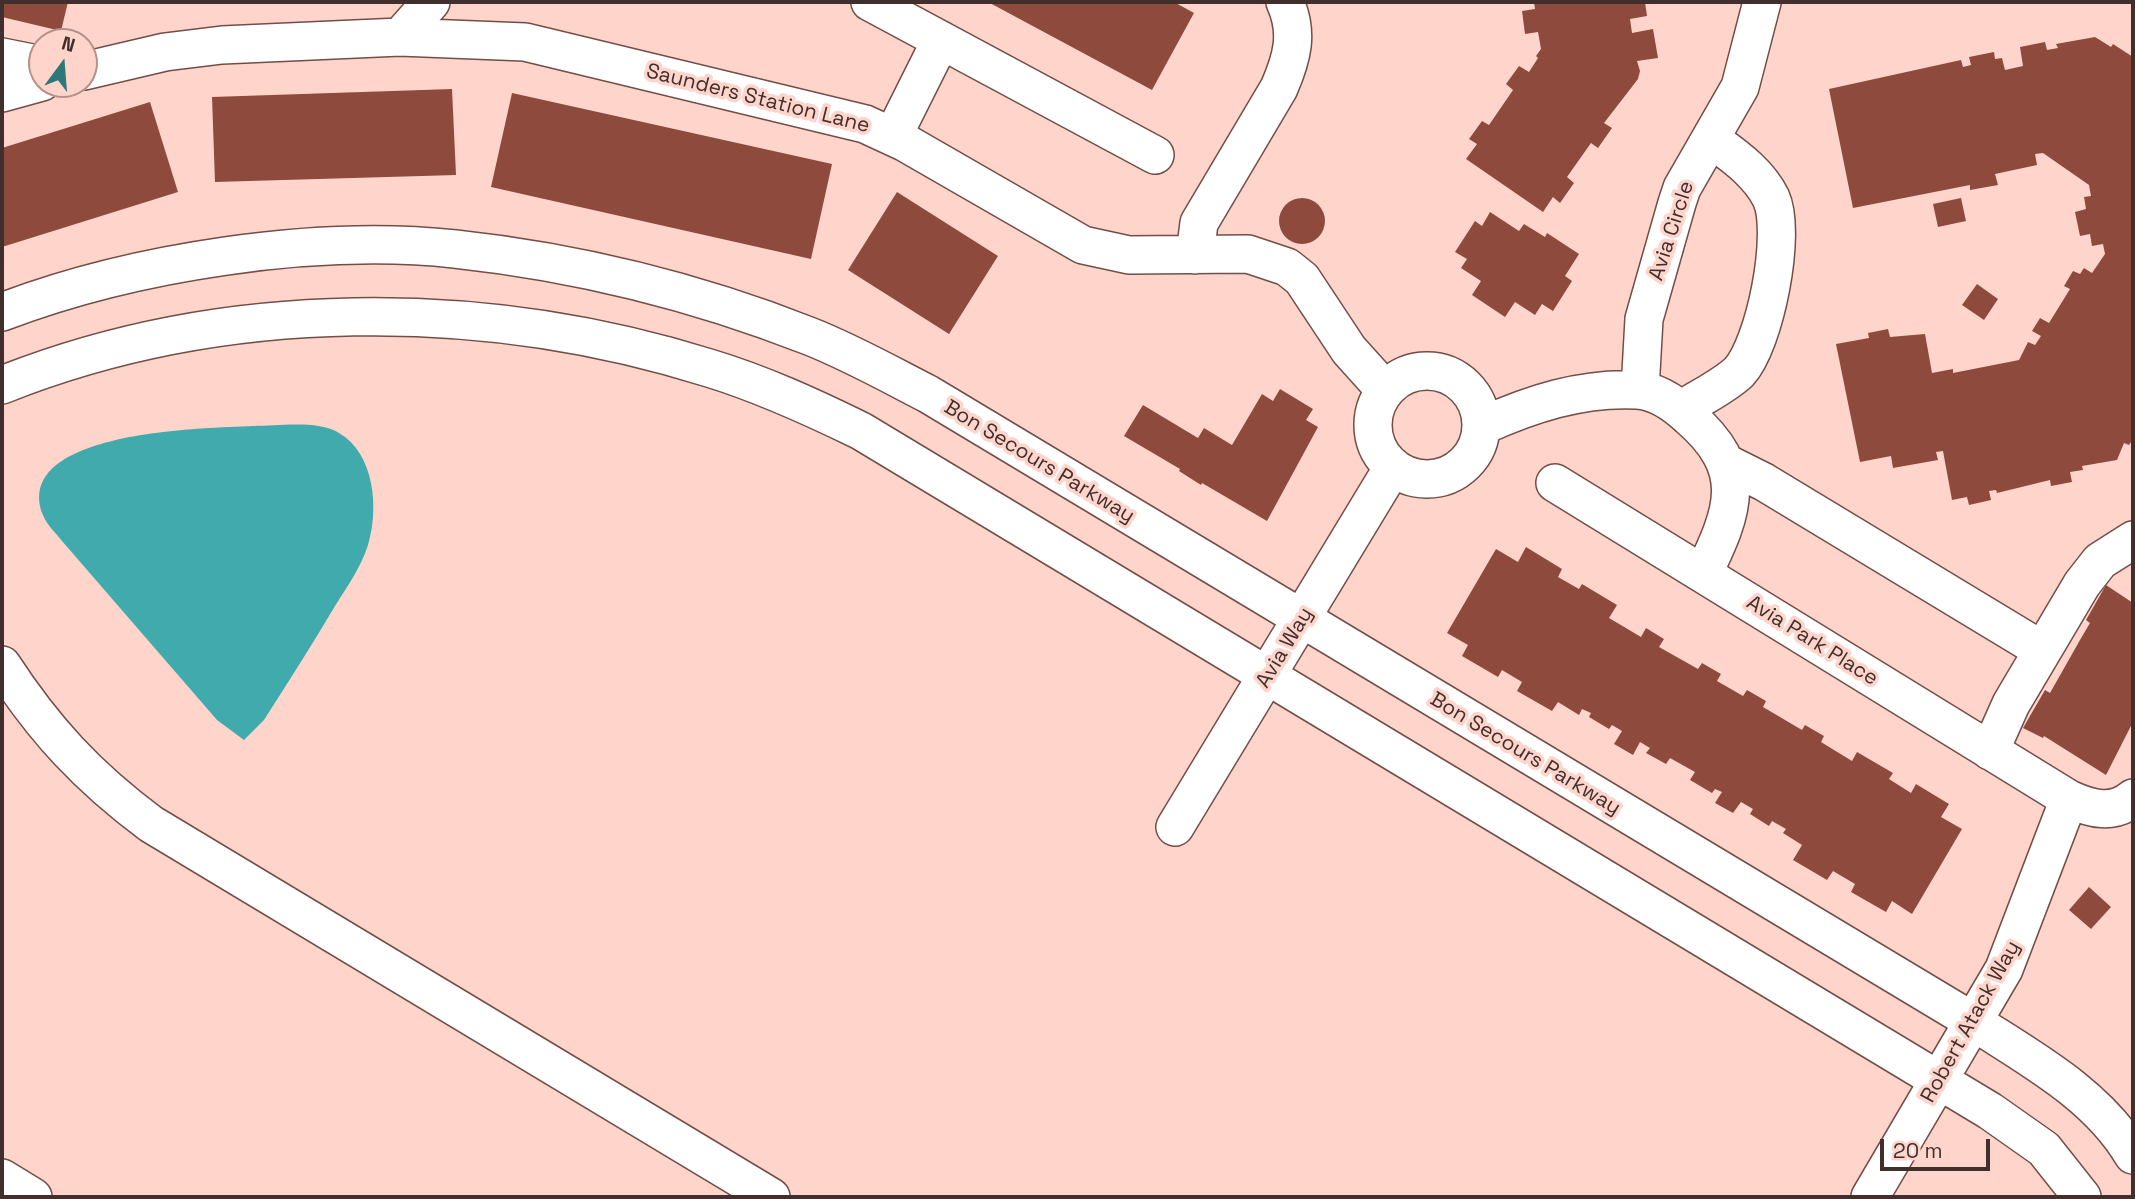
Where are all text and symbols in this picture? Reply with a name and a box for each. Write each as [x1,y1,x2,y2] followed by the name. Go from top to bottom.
[28,28,98,98] north arrow
[59,30,78,58] text: N
[644,59,872,139] street label: Saunders Station Lane
[1644,178,1700,284] street label: Avia Circle
[939,395,1139,529] street label: Bon Secours Parkway
[1742,590,1882,692] street label: Avia Park Place
[1251,603,1319,693] street label: Avia Way
[1425,687,1625,821] street label: Bon Secours Parkway
[1916,937,2026,1107] street label: Robert Atack Way
[1883,1126,1993,1170] scale bar
[1893,1137,1943,1164] text: 20 m

